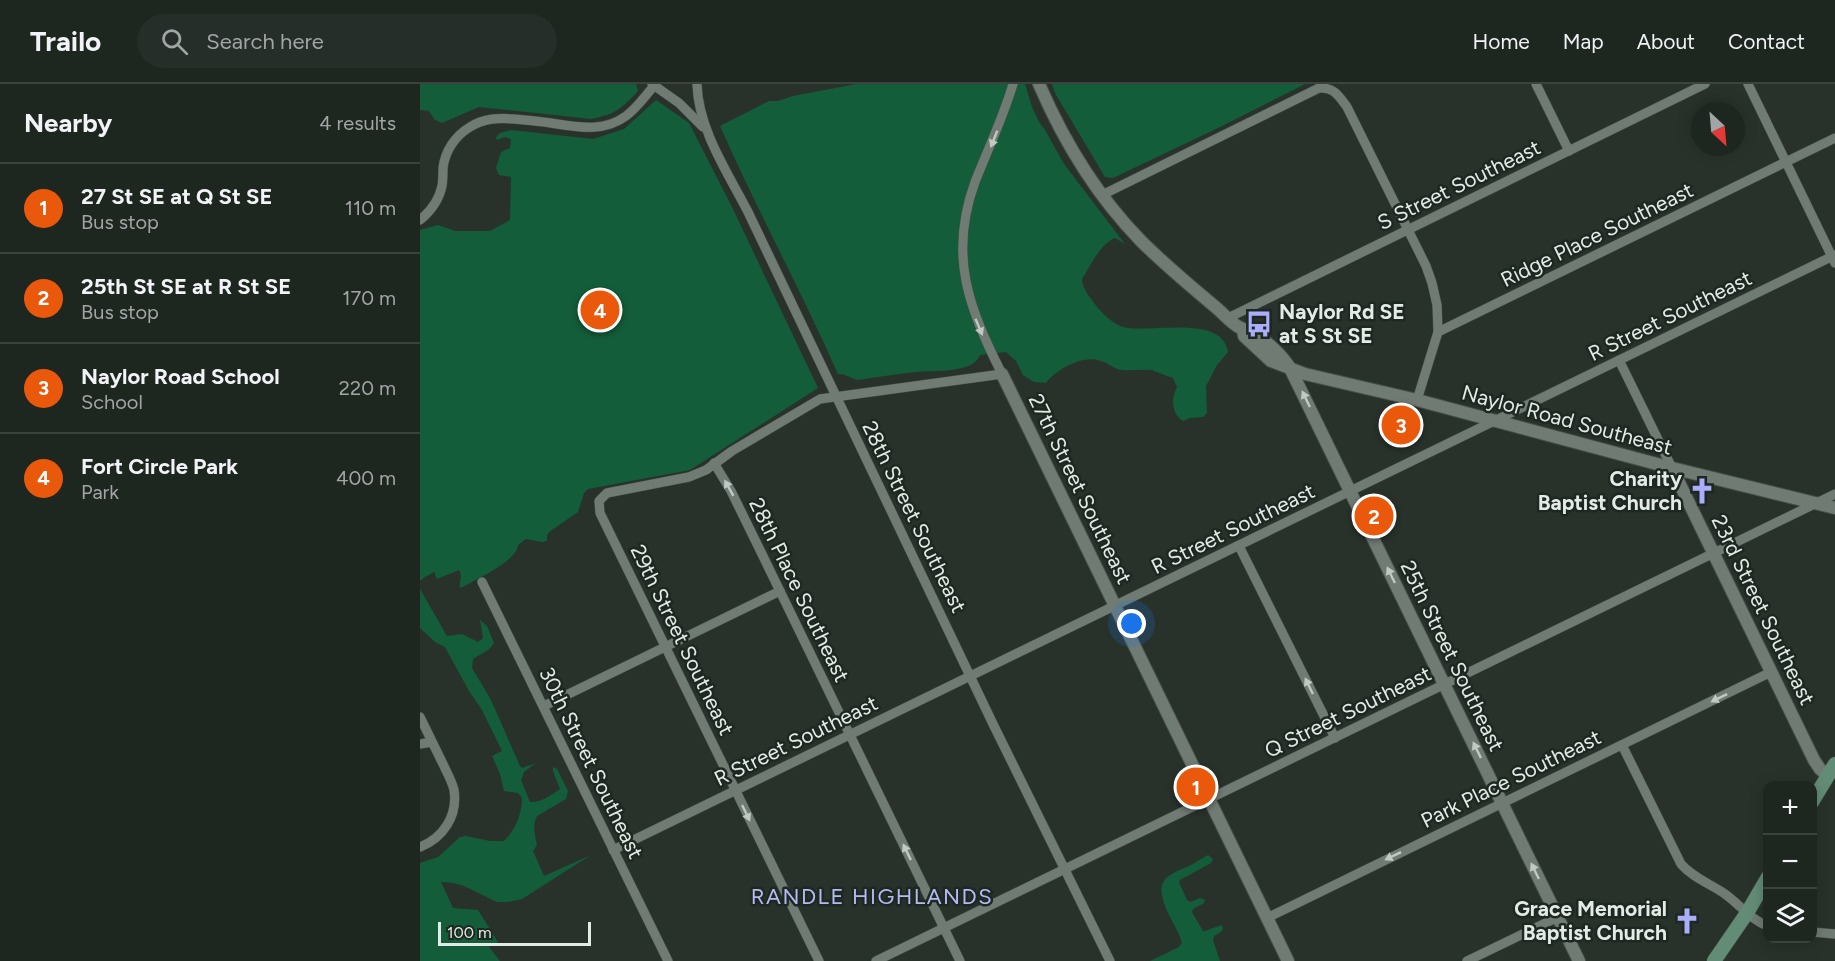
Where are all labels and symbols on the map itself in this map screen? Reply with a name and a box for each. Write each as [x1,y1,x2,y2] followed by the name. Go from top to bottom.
[1691,102,1745,156] north arrow
[989,131,999,149] one-way arrow
[1373,134,1544,235] street label: S Street Southeast
[1496,177,1697,292] street label: Ridge Place Southeast
[1584,265,1756,366] street label: R Street Southeast
[580,288,620,332] pin: 4
[1279,299,1405,348] place label: Naylor Rd SE at S St SE
[1244,309,1274,339] bus stop icon: Naylor Rd SE at S St SE
[974,318,984,336] one-way arrow
[1459,379,1675,460] street label: Naylor Road Southeast
[1024,390,1137,588] street label: 27th Street Southeast
[1301,391,1310,408] one-way arrow
[1382,402,1420,448] pin: 3
[857,417,972,617] street label: 28th Street Southeast
[1538,466,1683,515] place label: Charity Baptist Church
[1687,476,1717,506] church icon: Charity Baptist Church
[1147,478,1319,579] street label: R Street Southeast
[724,479,734,496] one-way arrow
[744,494,855,686] street label: 28th Place Southeast
[1354,494,1394,538] pin: 2
[1707,511,1820,709] street label: 23rd Street Southeast
[625,540,739,739] street label: 29th Street Southeast
[1395,556,1510,755] street label: 25th Street Southeast
[1386,566,1396,583] one-way arrow
[1117,609,1146,638] your location
[1261,660,1435,763] street label: Q Street Southeast
[534,663,649,863] street label: 30th Street Southeast
[1304,677,1314,695] one-way arrow
[710,690,882,791] street label: R Street Southeast
[1710,693,1727,702] one-way arrow
[1417,724,1605,833] street label: Park Place Southeast
[1472,741,1481,758] one-way arrow
[1176,764,1216,810] pin: 1
[742,804,751,821] one-way arrow
[902,843,911,860] one-way arrow
[1384,851,1401,861] one-way arrow
[1531,862,1540,879] one-way arrow
[751,883,993,910] district label: RANDLE HIGHLANDS
[1514,896,1667,945] place label: Grace Memorial Baptist Church
[1672,906,1702,936] church icon: Grace Memorial Baptist Church
[438,919,591,946] scale bar

